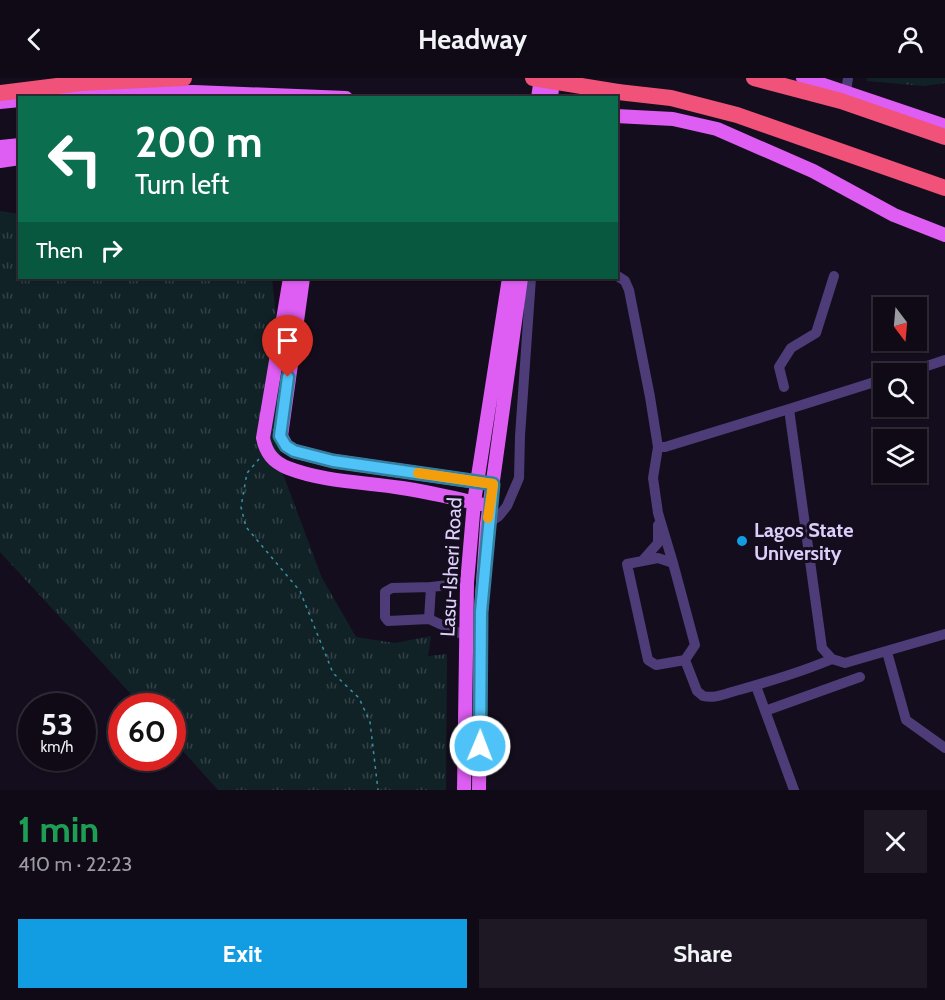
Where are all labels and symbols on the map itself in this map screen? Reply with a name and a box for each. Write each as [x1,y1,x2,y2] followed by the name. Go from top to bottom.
[873,297,927,351] north arrow
[262,315,313,377] pin
[435,497,467,637] street label: Lasu-Isheri Road
[754,518,853,565] place label: Lagos State University
[735,534,749,548] marker: Lagos State University
[108,693,186,771] speed limit sign: 60
[448,714,512,778] position arrow

